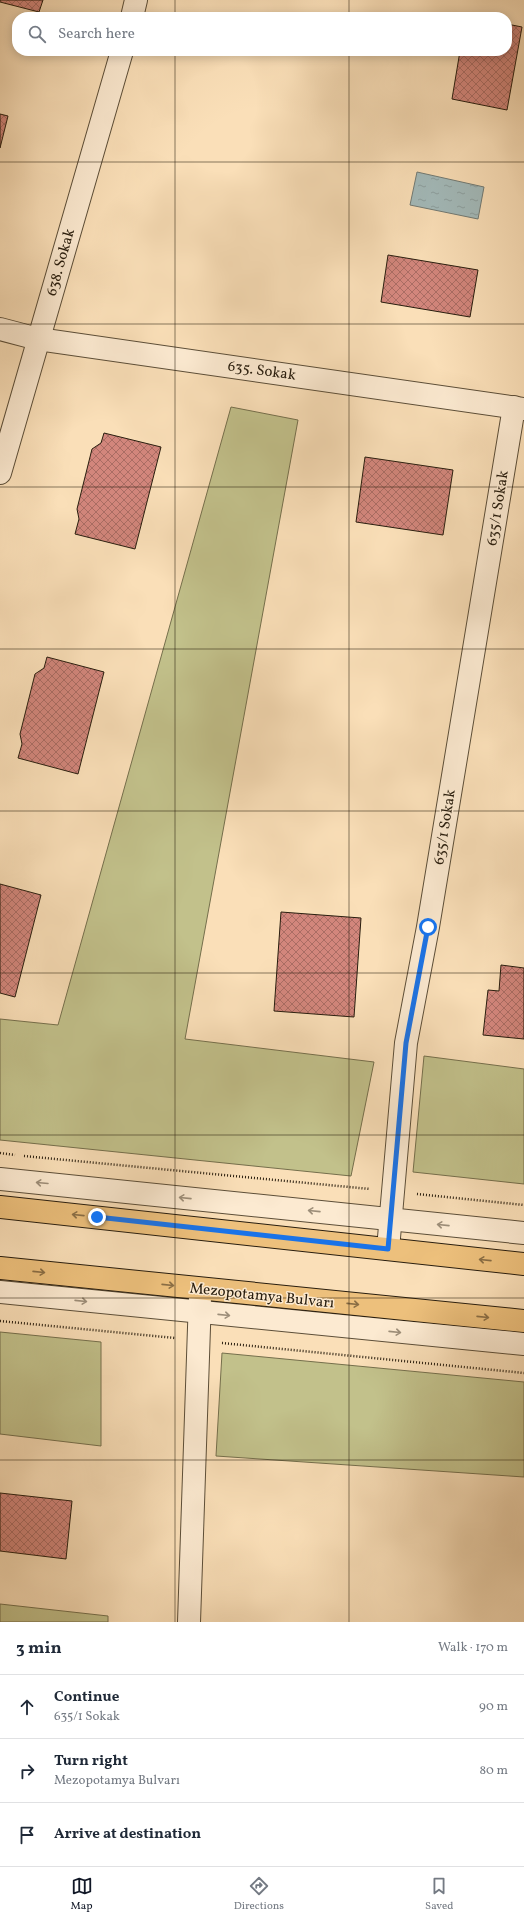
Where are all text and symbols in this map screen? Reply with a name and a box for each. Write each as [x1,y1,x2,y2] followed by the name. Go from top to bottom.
[12,12,512,56] search box
[26,23,48,45] icon: search
[58,24,135,45] text: Search here
[42,226,81,299] street label: 638. Sokak
[226,356,297,387] street label: 635. Sokak
[482,469,515,547] street label: 635/1 Sokak
[429,788,462,866] street label: 635/1 Sokak
[419,918,437,936] route start
[36,1179,49,1187] one-way arrow
[179,1194,192,1201] one-way arrow
[88,1208,106,1226] route end
[308,1208,321,1215] one-way arrow
[72,1211,85,1219] one-way arrow
[437,1221,450,1229] one-way arrow
[479,1256,492,1264] one-way arrow
[32,1269,45,1276] one-way arrow
[188,1278,335,1315] street label: Mezopotamya Bulvarı
[161,1282,174,1289] one-way arrow
[74,1297,87,1305] one-way arrow
[346,1300,359,1308] one-way arrow
[217,1311,230,1319] one-way arrow
[476,1313,489,1321] one-way arrow
[388,1328,401,1335] one-way arrow
[16,1637,62,1660] text: 3 min
[438,1639,508,1657] text: Walk · 170 m
[54,1687,119,1708] text: Continue
[16,1696,38,1718] icon: ahead
[479,1698,508,1716] text: 90 m
[54,1708,120,1726] text: 635/1 Sokak
[54,1751,128,1772] text: Turn right
[16,1760,38,1782] icon: right
[479,1762,508,1780] text: 80 m
[54,1772,180,1790] text: Mezopotamya Bulvarı
[16,1824,38,1846] icon: arrive
[54,1824,201,1845] text: Arrive at destination
[71,1875,93,1914] tab: Map
[234,1875,284,1914] tab: Directions
[425,1875,453,1914] tab: Saved

